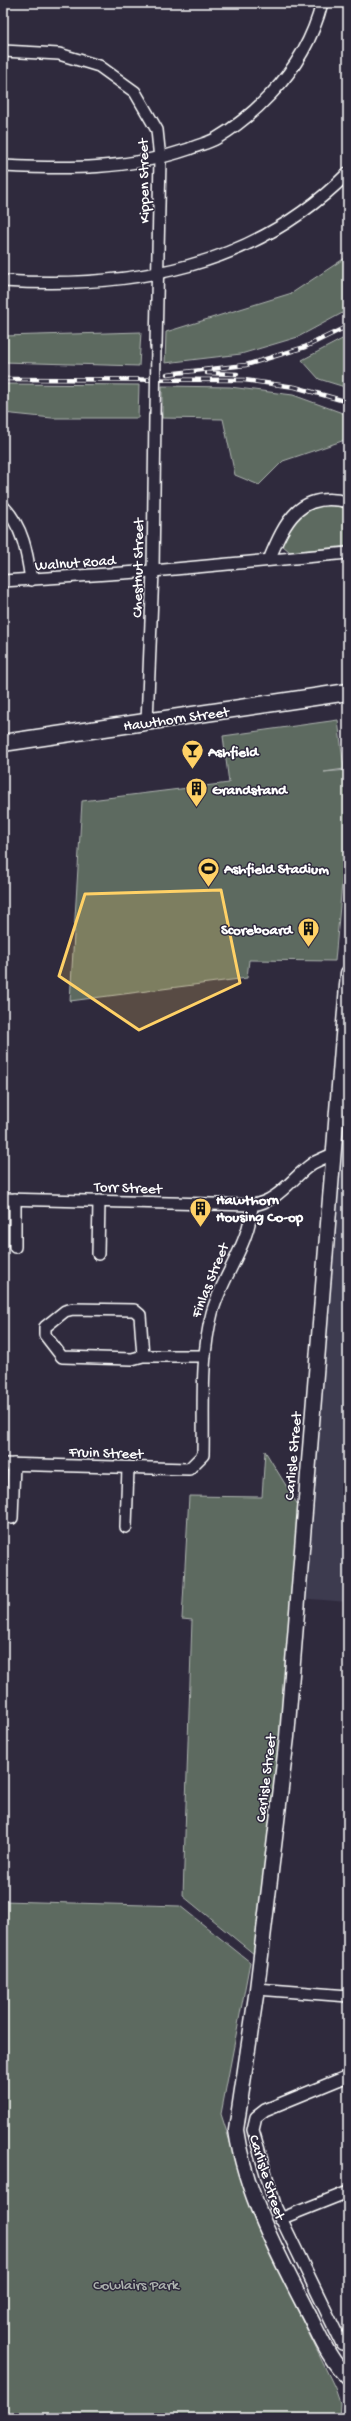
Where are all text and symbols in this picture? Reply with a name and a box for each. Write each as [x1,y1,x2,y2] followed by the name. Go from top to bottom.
[135,137,155,223] street label: Kippen Street
[129,516,149,618] street label: Chestnut Street
[34,552,117,576] street label: Walnut Road
[122,703,232,736] street label: Hawthorn Street
[179,738,205,771] bar icon: Ashfield
[207,744,260,762] place label: Ashfield
[183,776,209,809] building icon: Grandstand
[212,782,289,800] place label: Grandstand
[196,855,222,888] sports icon: Ashfield Stadium
[223,861,329,879] place label: Ashfield Stadium
[295,916,321,949] building icon: Scoreboard
[221,922,294,940] place label: Scoreboard
[93,1179,164,1199] street label: Torr Street
[216,1192,304,1227] place label: Hawthorn Housing Co-op
[188,1195,214,1228] building icon: Hawthorn Housing Co-op
[187,1239,235,1322] street label: Finlas Street
[281,1409,307,1501] street label: Carlisle Street
[68,1444,145,1464] street label: Fruin Street
[253,1731,282,1823] street label: Carlisle Street
[244,2133,289,2224] street label: Carlisle Street
[93,2277,180,2295] park label: Cowlairs Park

